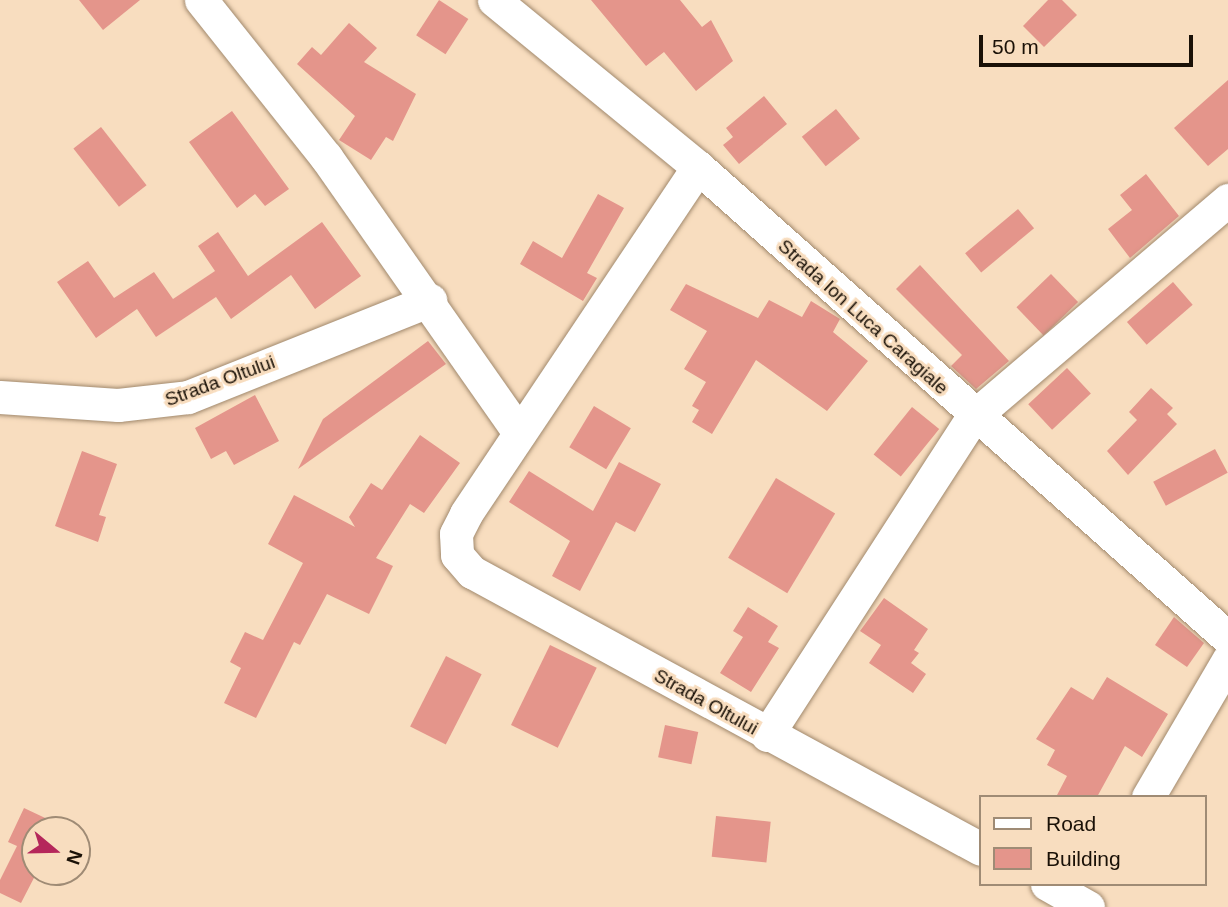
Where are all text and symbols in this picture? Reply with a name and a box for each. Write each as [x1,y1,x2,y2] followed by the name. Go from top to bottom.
[983,21,1196,65] scale bar
[992,35,1039,58] text: 50 m
[773,235,953,399] street label: Strada Ion Luca Caragiale
[162,351,278,411] street label: Strada Oltului
[650,664,762,740] street label: Strada Oltului
[979,795,1207,886] legend
[1046,812,1096,835] text: Road
[21,816,91,886] north arrow
[62,847,87,867] text: N
[1046,847,1121,870] text: Building

